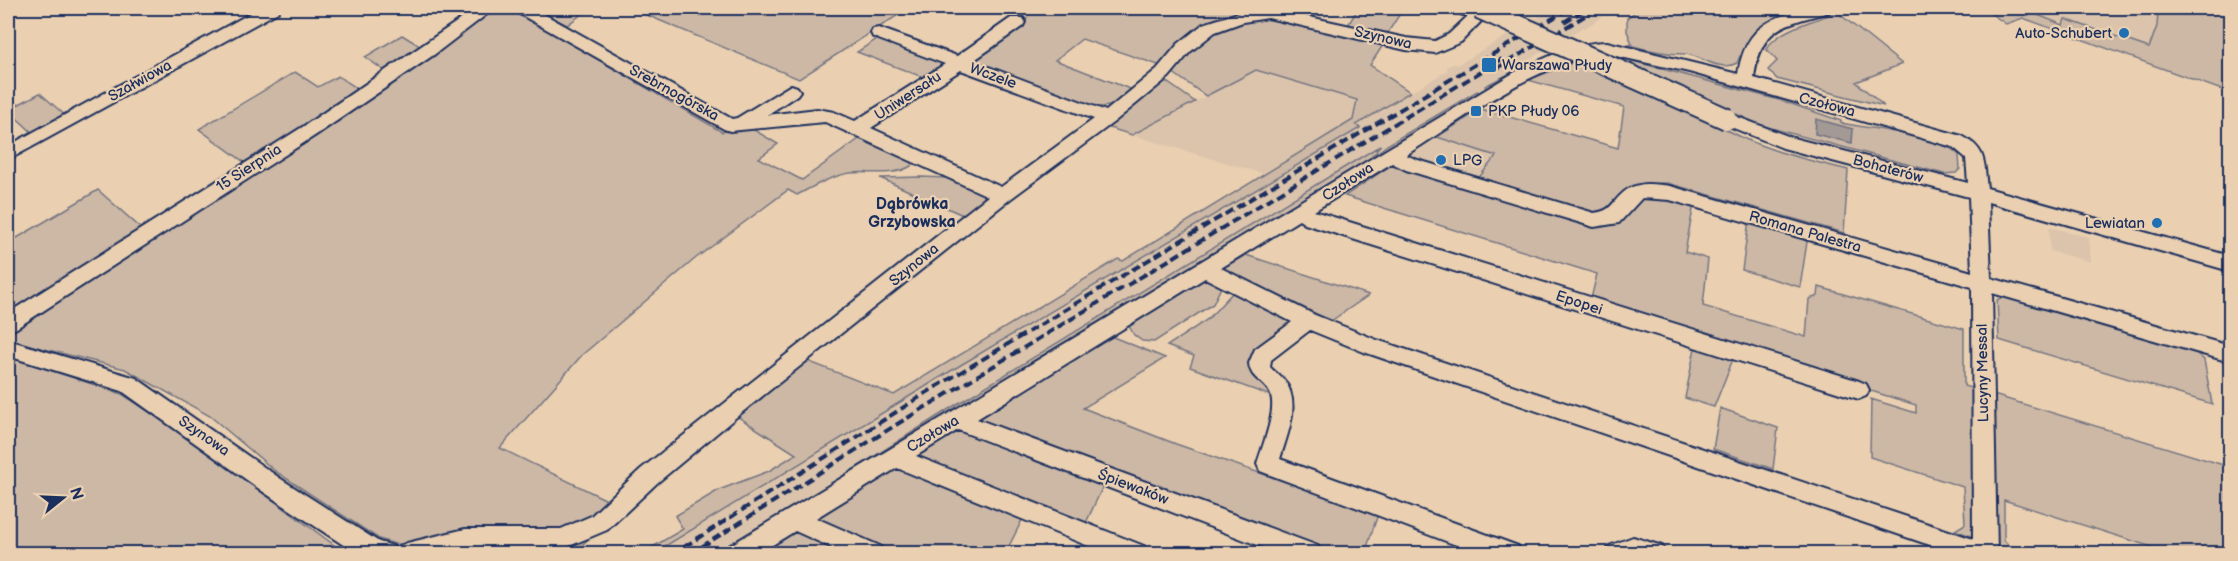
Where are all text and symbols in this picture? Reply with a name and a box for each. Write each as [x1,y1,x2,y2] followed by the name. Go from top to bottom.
[1352,22,1414,54] street label: Szynowa
[2015,24,2112,43] place label: Auto-Schubert
[2117,26,2131,40] marker: Auto-Schubert
[105,56,175,106] street label: Szałwiowa
[1480,56,1498,74] marker: Warszawa Płudy
[1502,56,1612,75] place label: Warszawa Płudy
[967,59,1019,93] street label: Wczele
[626,61,722,125] street label: Srebrnogórska
[871,67,945,125] street label: Uniwersału
[1797,88,1857,122] street label: Czołowa
[1488,102,1579,121] place label: PKP Płudy 06
[1469,104,1483,118] marker: PKP Płudy 06
[213,140,285,196] street label: 15 Sierpnia
[1851,150,1925,188] street label: Bohaterów
[1453,151,1482,170] place label: LPG
[1434,153,1448,167] marker: LPG
[1319,158,1377,206] street label: Czołowa
[868,195,956,232] district label: Dąbrówka Grzybowska
[1747,207,1863,257] street label: Romana Palestra
[2085,214,2145,233] place label: Lewiatan
[2150,216,2164,230] marker: Lewiatan
[885,239,943,291] street label: Szynowa
[1553,287,1605,319] street label: Epopei
[1973,324,1993,422] street label: Lucyny Messal
[175,411,233,461] street label: Szynowa
[903,411,963,457] street label: Czołowa
[1095,465,1171,509] street label: Śpiewaków
[33,468,93,528] north arrow
[65,485,87,502] text: N

